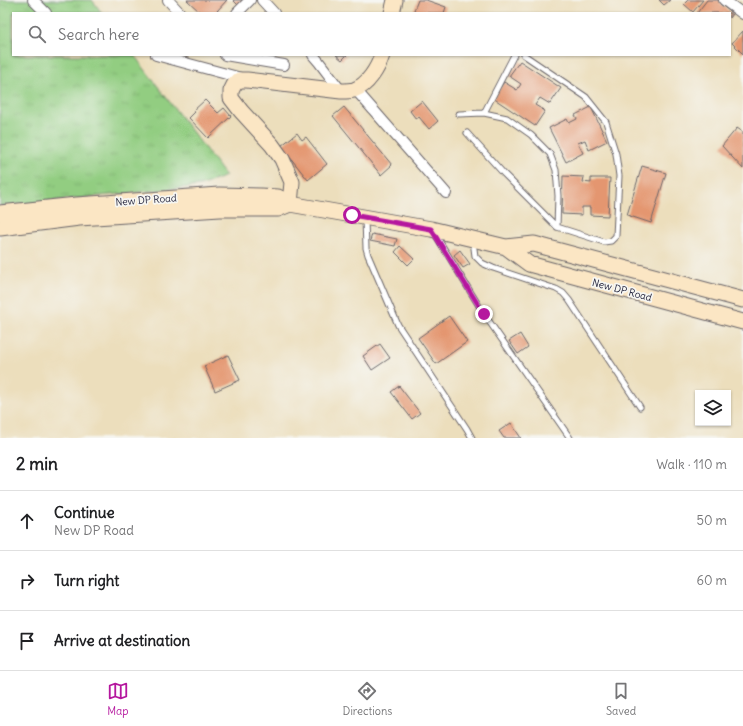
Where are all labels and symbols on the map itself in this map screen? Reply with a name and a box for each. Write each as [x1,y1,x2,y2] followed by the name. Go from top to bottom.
[115,191,177,209] street label: New DP Road
[343,206,361,224] route start
[591,276,653,304] street label: New DP Road
[475,305,493,323] route end

